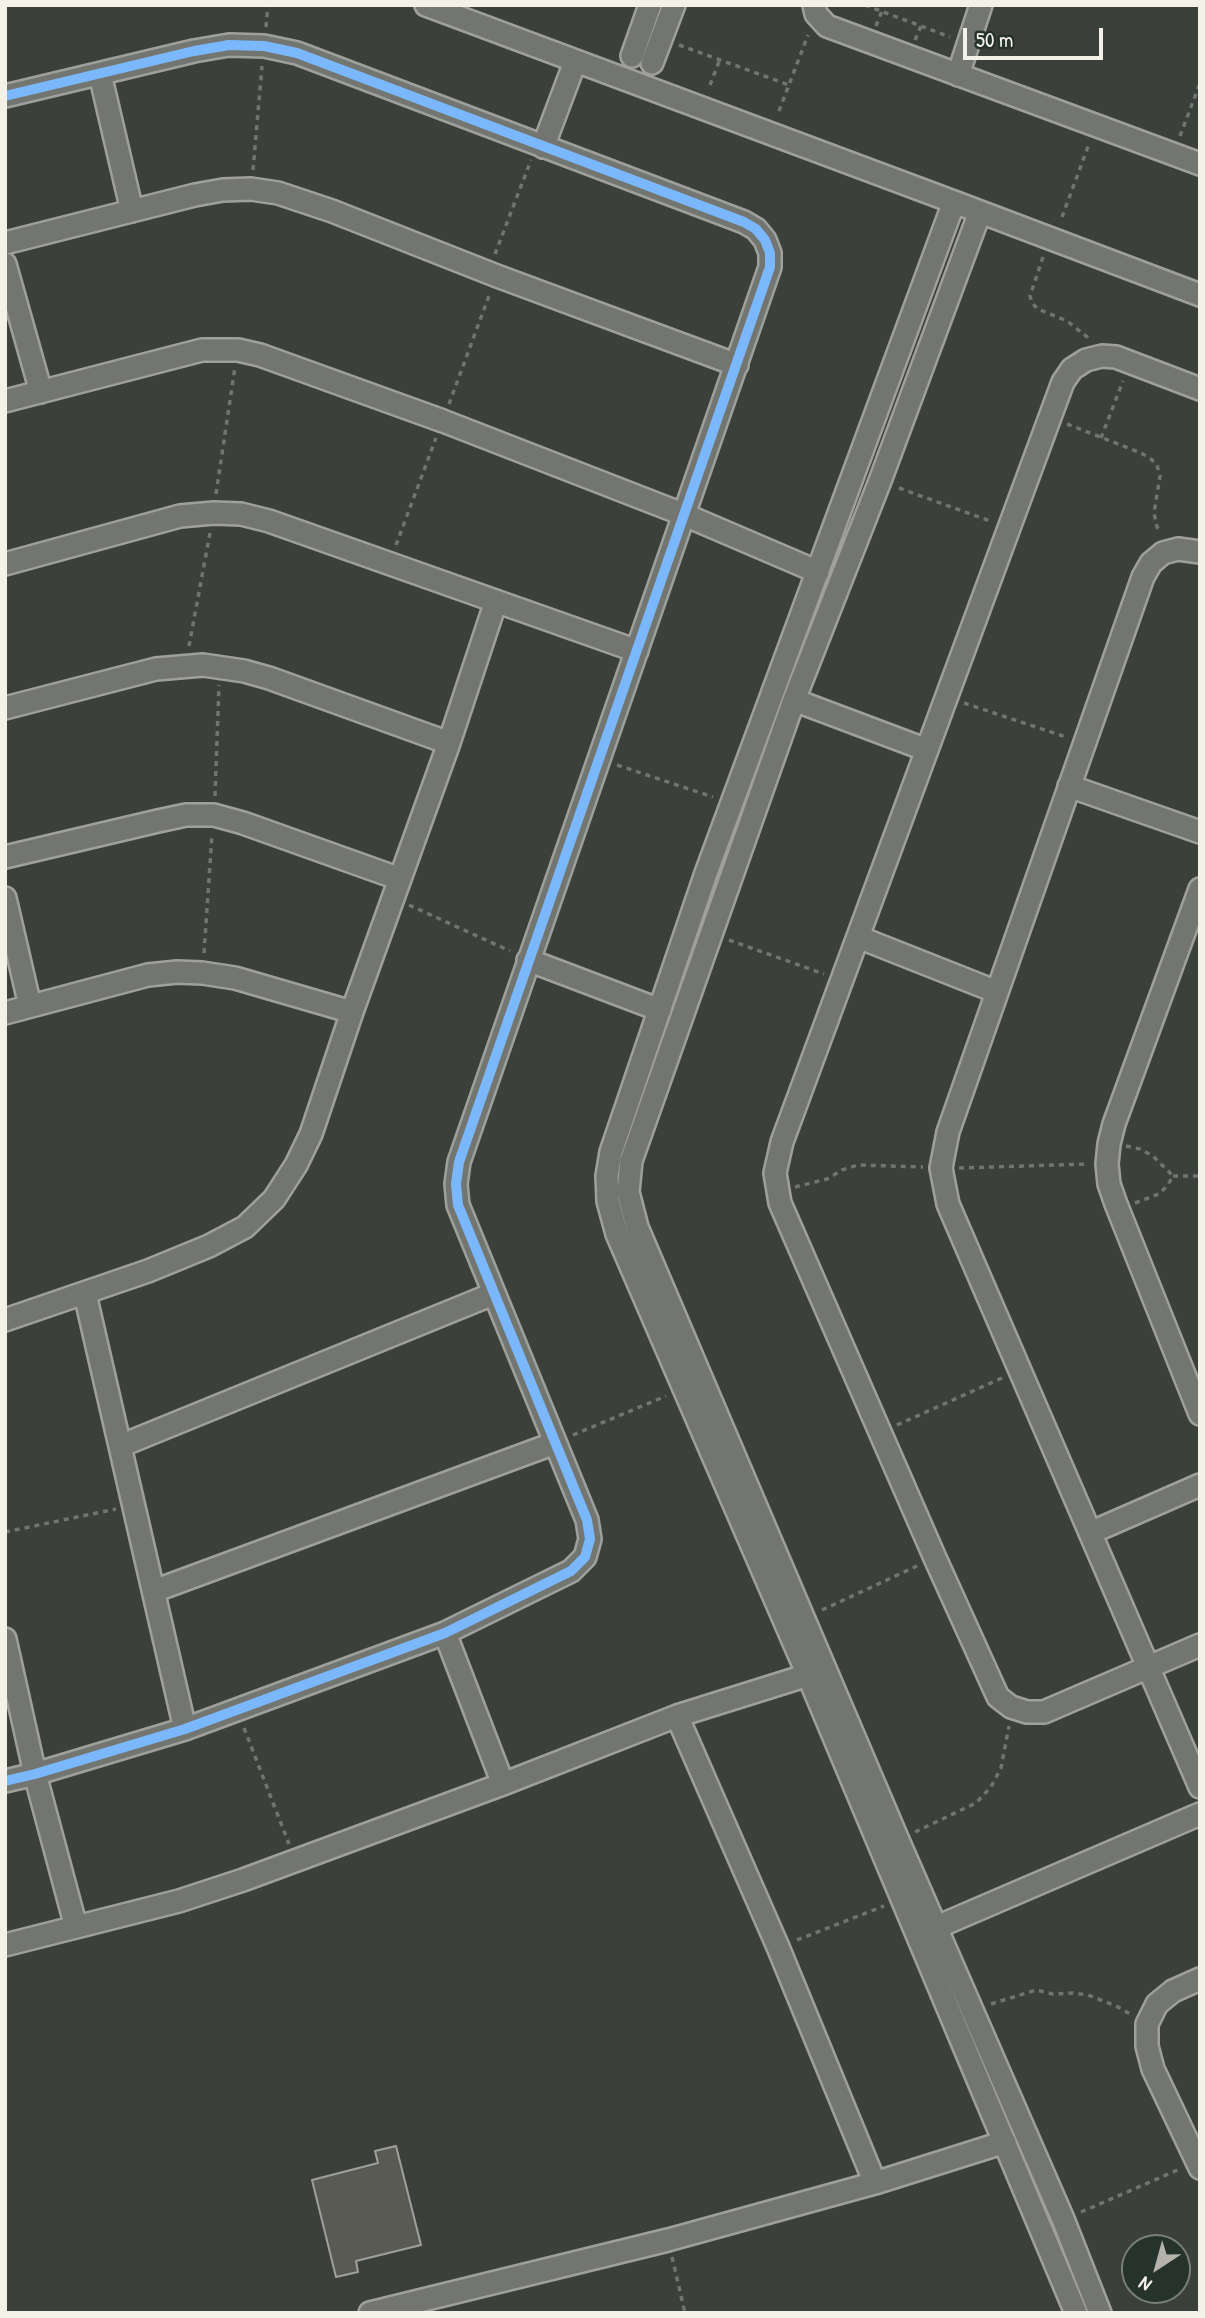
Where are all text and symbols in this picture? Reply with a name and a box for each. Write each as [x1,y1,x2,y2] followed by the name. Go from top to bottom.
[967,14,1107,58] scale bar
[976,25,1013,54] text: 50 m
[1121,2234,1191,2304] north arrow
[1133,2271,1157,2298] text: N

